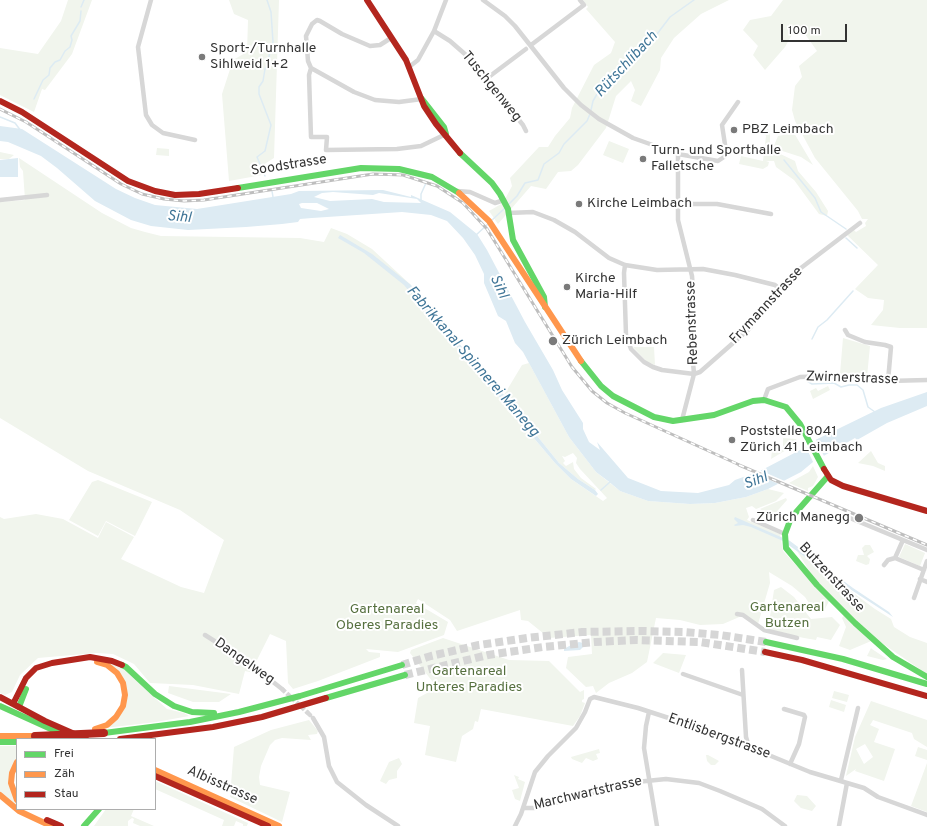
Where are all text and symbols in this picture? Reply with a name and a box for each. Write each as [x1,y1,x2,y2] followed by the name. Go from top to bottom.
[783,16,849,42] scale bar
[788,23,821,39] text: 100 m
[592,28,662,102] water label: Rütschlibach
[210,41,316,74] place label: Sport-/Turnhalle Sihlweid 1+2
[457,48,525,126] street label: Tuschgenweg
[197,52,207,62] marker: Sport-/Turnhalle Sihlweid 1+2
[742,122,834,138] place label: PBZ Leimbach
[729,125,739,135] marker: PBZ Leimbach
[651,143,781,176] place label: Turn- und Sporthalle Falletsche
[250,152,328,180] street label: Soodstrasse
[638,154,648,164] marker: Turn- und Sporthalle Falletsche
[587,196,692,212] place label: Kirche Leimbach
[574,199,584,209] marker: Kirche Leimbach
[166,208,192,228] water label: Sihl
[727,264,807,348] street label: Frymannstrasse
[575,271,637,304] place label: Kirche Maria-Hilf
[485,272,511,302] water label: Sihl
[683,281,703,365] street label: Rebenstrasse
[562,282,572,292] marker: Kirche Maria-Hilf
[402,283,542,441] water label: Fabrikkanal Spinnerei Manegg
[562,333,667,349] place label: Zürich Leimbach
[547,335,559,347] marker: Zürich Leimbach
[805,369,899,389] street label: Zwirnerstrasse
[740,424,863,456] place label: Poststelle 8041 Zürich 41 Leimbach
[727,435,737,445] marker: Poststelle 8041 Zürich 41 Leimbach
[741,469,771,495] water label: Sihl
[756,510,850,526] place label: Zürich Manegg
[853,512,865,524] marker: Zürich Manegg
[795,540,867,616] street label: Butzenstrasse
[750,600,824,632] park label: Gartenareal Butzen
[336,602,438,634] park label: Gartenareal Oberes Paradies
[211,635,277,689] street label: Dangelweg
[416,664,522,696] park label: Gartenareal Unteres Paradies
[666,711,772,763] street label: Entlisbergstrasse
[16,738,156,810] legend
[54,746,74,762] text: Frei
[184,763,260,809] street label: Albisstrasse
[54,766,75,782] text: Zäh
[532,773,644,815] street label: Marchwartstrasse
[54,786,79,802] text: Stau

